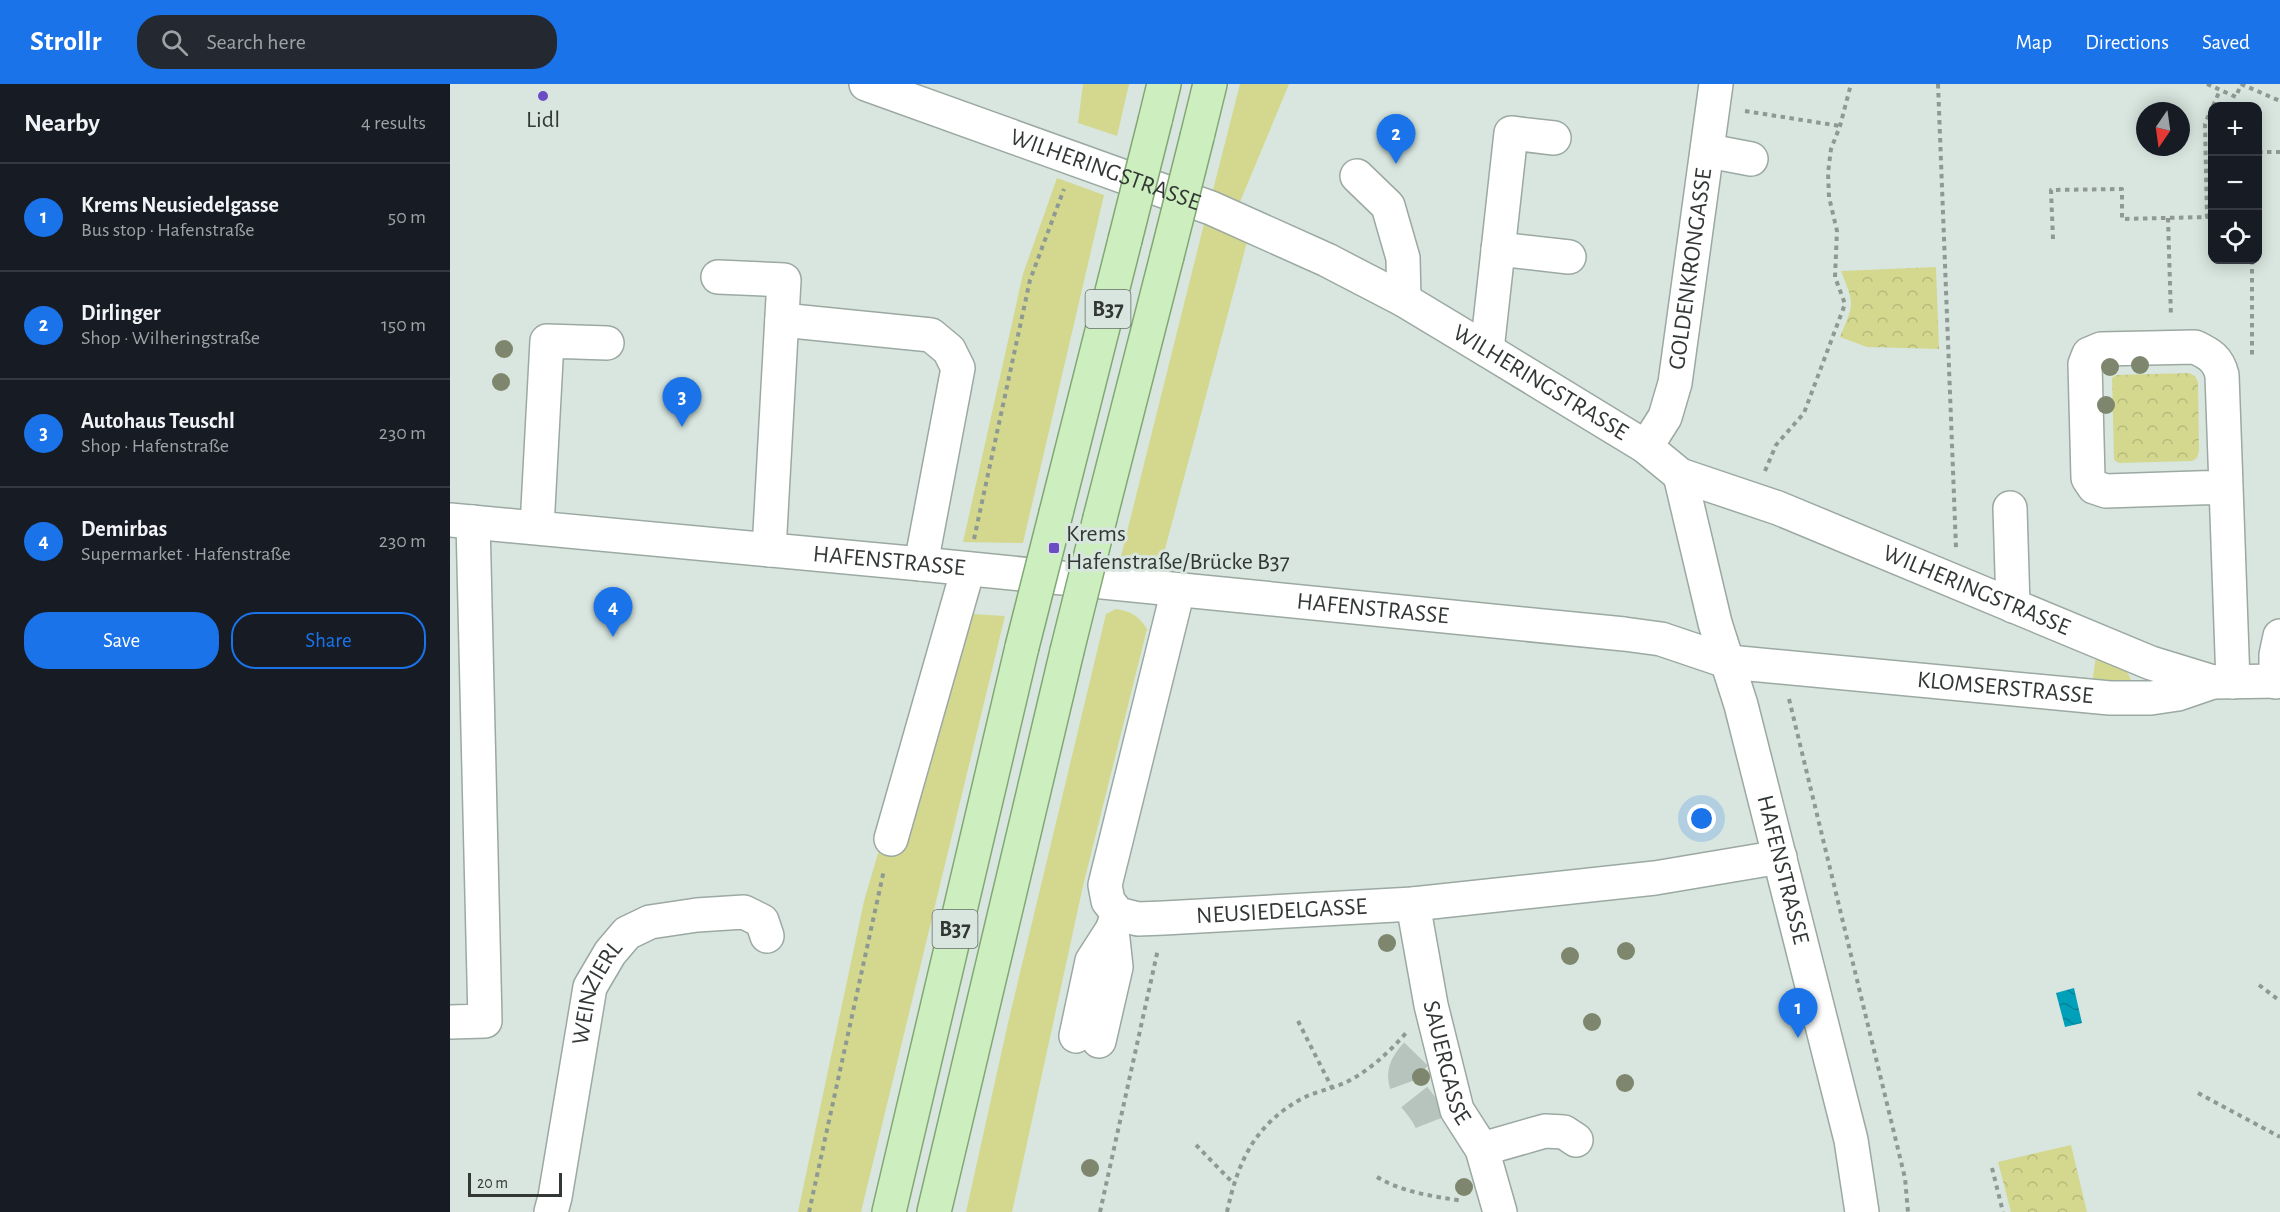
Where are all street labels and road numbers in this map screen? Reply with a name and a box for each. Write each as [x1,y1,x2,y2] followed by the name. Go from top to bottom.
[1007,125,1204,215] street label: WILHERINGSTRASSE
[1665,166,1716,371] street label: GOLDENKRONGASSE
[1086,290,1130,328] road number: B37
[1449,320,1632,445] street label: WILHERINGSTRASSE
[1879,541,2074,640] street label: WILHERINGSTRASSE
[812,542,967,580] street label: HAFENSTRASSE
[1295,589,1450,629] street label: HAFENSTRASSE
[1916,668,2095,708] street label: KLOMSERSTRASSE
[1752,793,1813,947] street label: HAFENSTRASSE
[1195,895,1368,928] street label: NEUSIEDELGASSE
[932,910,978,948] road number: B37
[569,936,627,1047] street label: WEINZIERL
[1418,998,1475,1129] street label: SAUERGASSE

